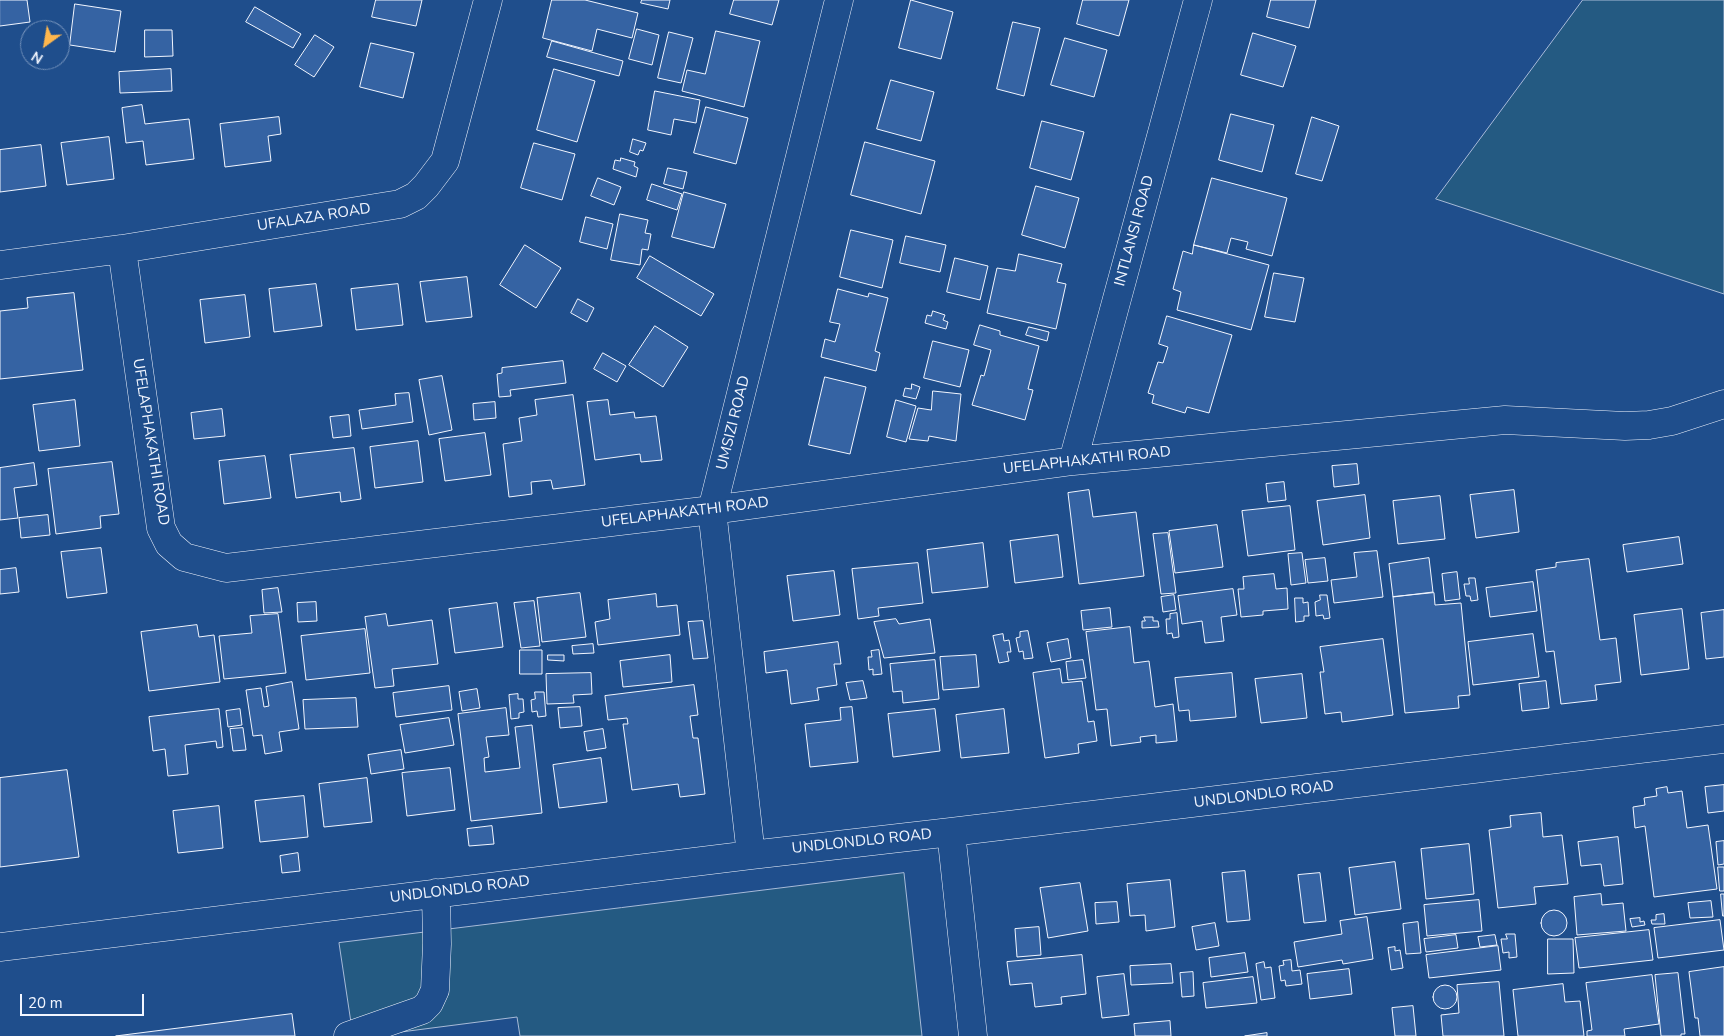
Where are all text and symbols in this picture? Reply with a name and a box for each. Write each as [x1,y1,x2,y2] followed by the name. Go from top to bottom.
[20,20,70,70] north arrow
[28,46,47,68] text: N
[1112,174,1158,288] street label: INTLANSI ROAD
[256,200,372,236] street label: UFALAZA ROAD
[128,357,172,527] street label: UFELAPHAKATHI ROAD
[714,374,754,472] street label: UMSIZI ROAD
[1002,443,1172,479] street label: UFELAPHAKATHI ROAD
[600,494,770,532] street label: UFELAPHAKATHI ROAD
[1193,777,1335,813] street label: UNDLONDLO ROAD
[791,826,933,858] street label: UNDLONDLO ROAD
[389,872,531,908] street label: UNDLONDLO ROAD
[22,984,146,1016] scale bar
[28,993,63,1013] text: 20 m

